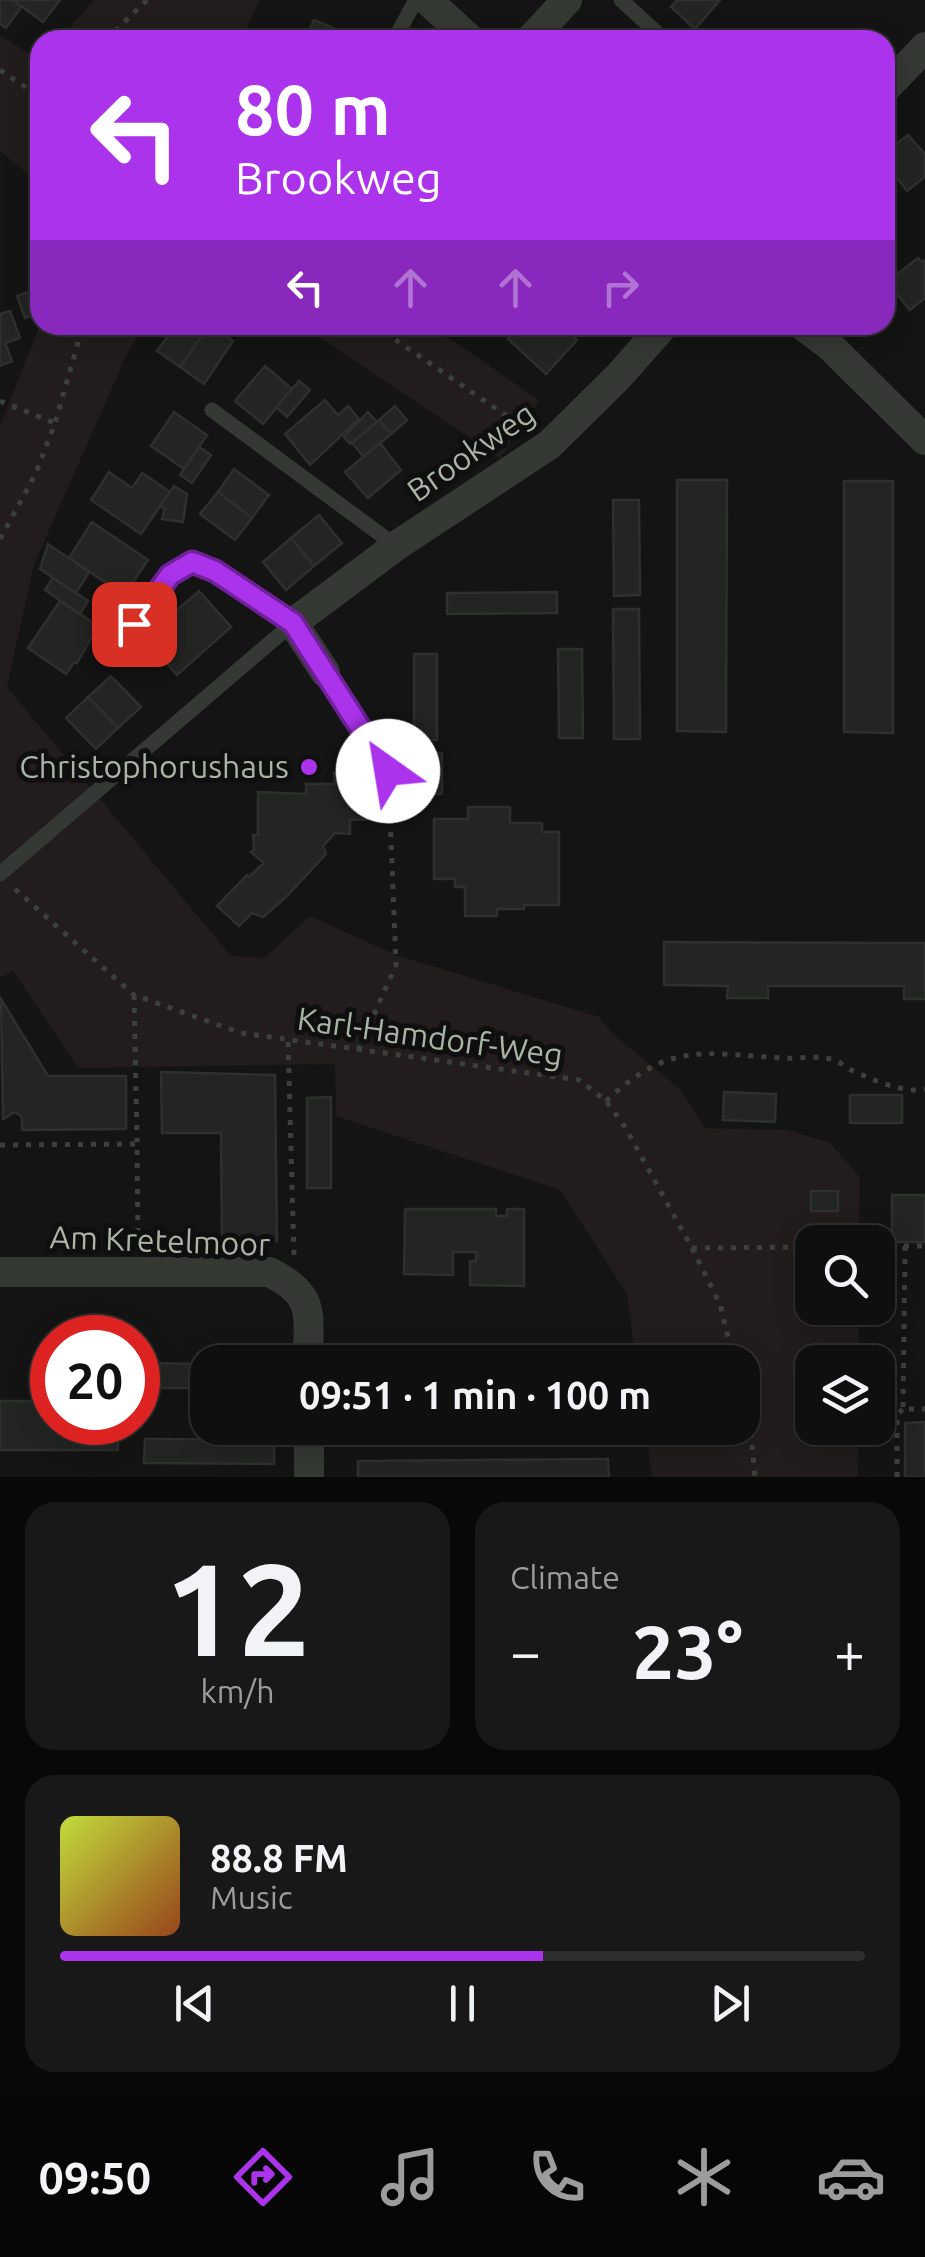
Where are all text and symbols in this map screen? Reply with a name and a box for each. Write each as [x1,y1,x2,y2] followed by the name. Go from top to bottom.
[70,70,200,200] icon: left
[235,70,391,148] text: 80 m
[235,152,442,203] text: Brookweg
[278,260,333,315] icon: left
[383,260,438,315] icon: ahead
[488,260,543,315] icon: ahead
[593,260,648,315] icon: right
[400,394,541,508] street label: Brookweg
[92,582,177,667] pin
[107,597,162,652] icon: arrive
[336,719,440,823] position arrow
[19,748,289,784] place label: Christophorushaus
[298,756,320,778] marker: Christophorushaus
[295,1000,565,1072] street label: Karl-Hamdorf-Weg
[49,1218,271,1262] street label: Am Kretelmoor
[795,1225,895,1445] map controls
[795,1225,895,1325] button: search
[30,1315,160,1445] speed limit sign: 20
[795,1345,895,1445] button: layers
[299,1374,651,1416] text: 09:51 · 1 min · 100 m
[164,1535,311,1681] text: 12
[510,1559,620,1595] text: Climate
[632,1609,743,1693] text: 23°
[510,1621,541,1682] text: −
[834,1621,865,1682] text: +
[201,1673,274,1709] text: km/h
[210,1837,348,1879] text: 88.8 FM
[210,1879,293,1915] text: Music
[167,1976,222,2031] icon: previous
[435,1976,490,2031] icon: pause
[703,1976,758,2031] icon: next
[228,2142,298,2212] icon: directions
[375,2142,445,2212] icon: music
[522,2142,592,2212] icon: phone
[669,2142,739,2212] icon: climate
[816,2142,886,2212] icon: car
[39,2152,151,2203] text: 09:50

